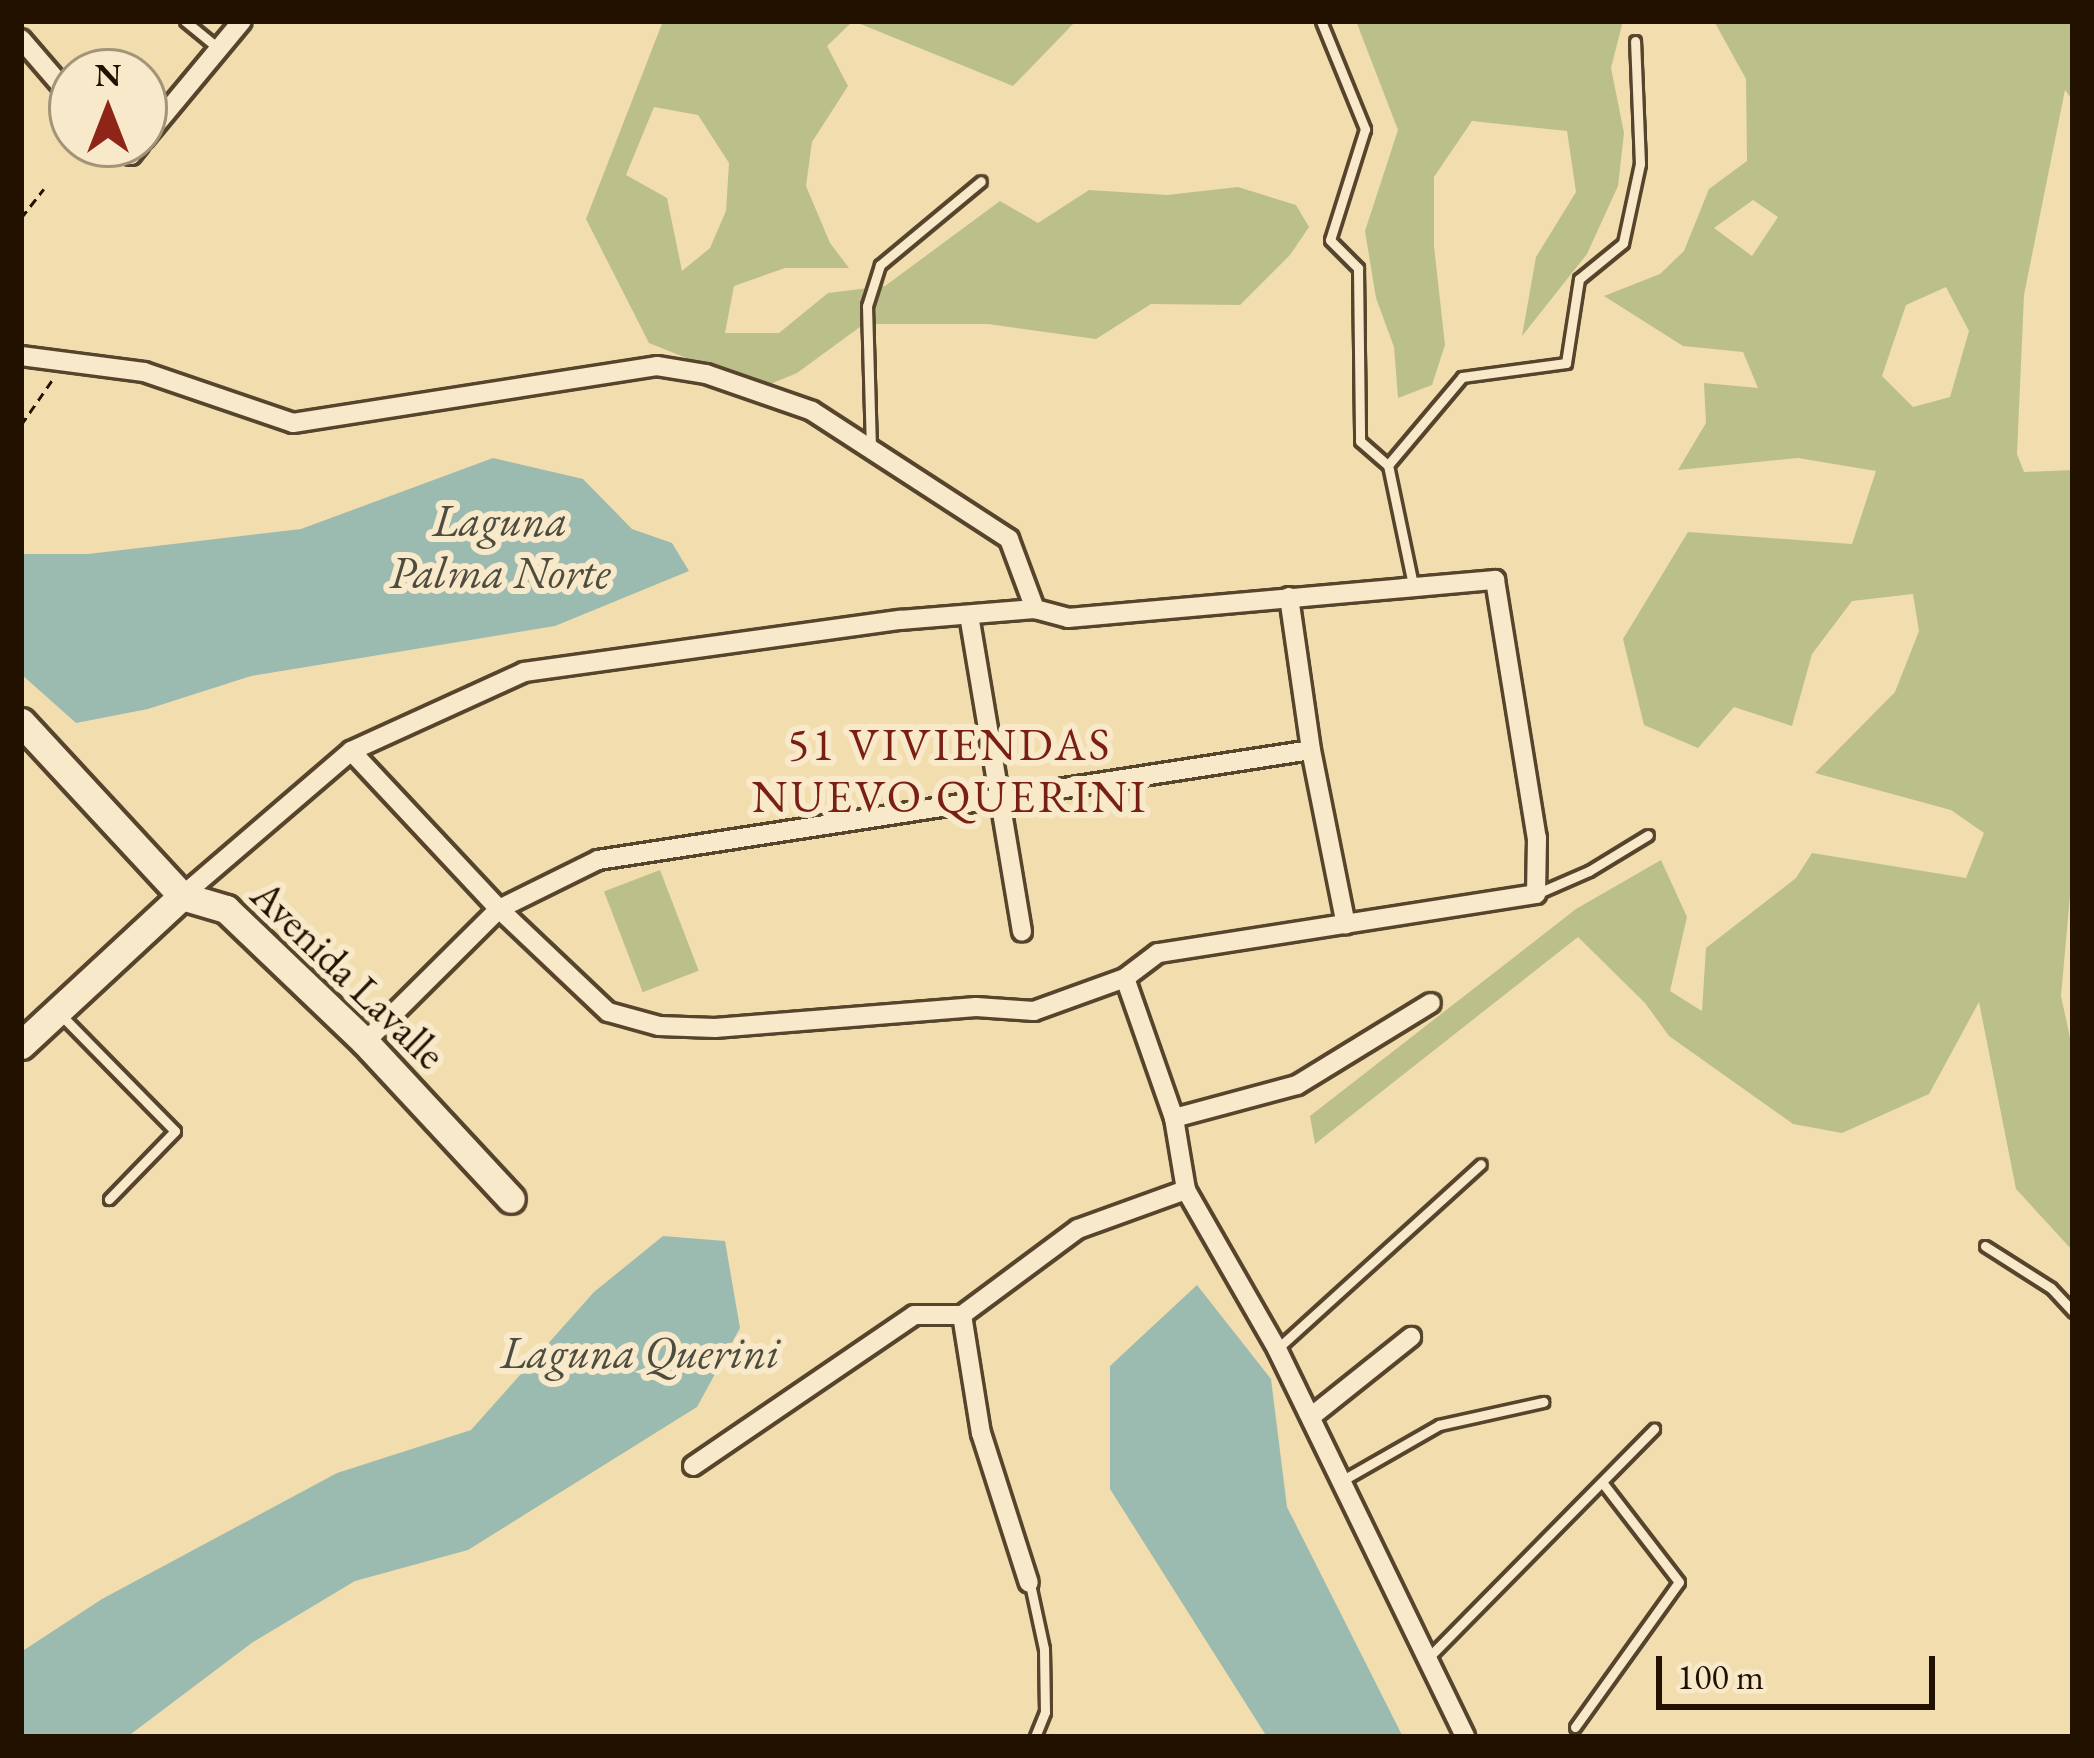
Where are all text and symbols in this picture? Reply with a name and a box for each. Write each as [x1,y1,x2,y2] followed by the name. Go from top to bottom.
[48,48,168,168] north arrow
[95,53,121,96] text: N
[389,494,611,600] water label: Laguna Palma Norte
[752,718,1148,824] district label: 51 VIVIENDAS NUEVO QUERINI
[240,870,456,1080] street label: Avenida Lavalle
[500,1326,780,1380] water label: Laguna Querini
[1662,1632,1941,1706] scale bar
[1677,1653,1764,1700] text: 100 m

